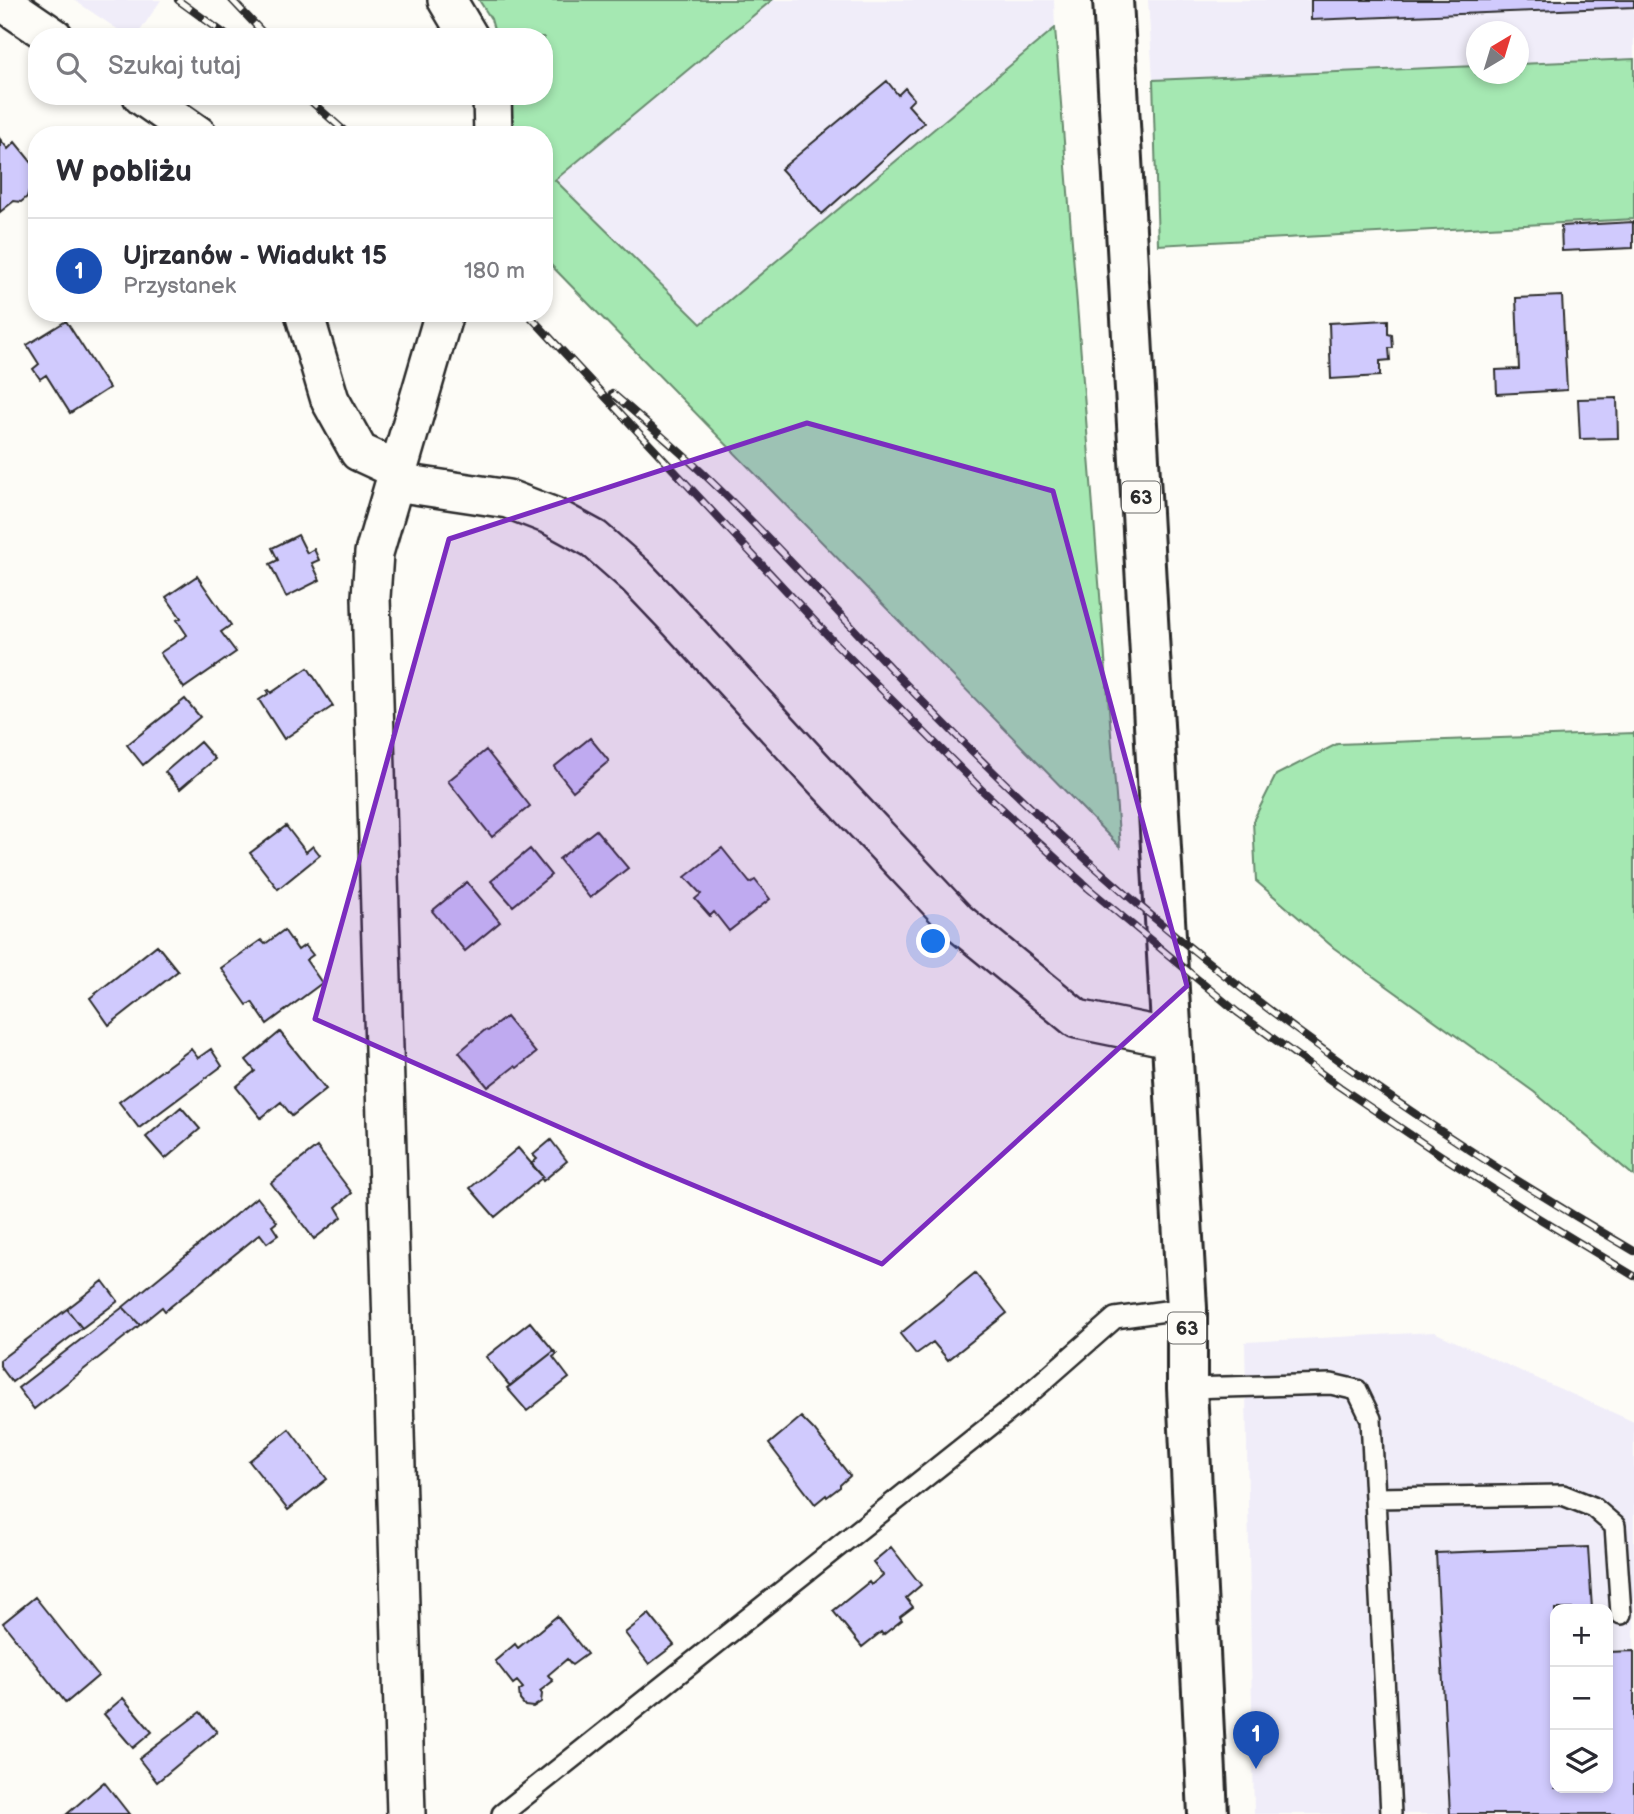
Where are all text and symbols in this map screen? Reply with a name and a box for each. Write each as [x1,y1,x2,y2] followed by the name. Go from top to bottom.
[1466,21,1529,84] north arrow
[28,28,553,105] search box
[52,48,90,86] icon: search
[108,51,241,82] text: Szukaj tutaj
[56,154,192,190] text: W pobliżu
[123,241,387,272] text: Ujrzanów - Wiadukt 15
[74,257,84,285] text: 1
[464,257,525,285] text: 180 m
[123,272,236,300] text: Przystanek
[1122,482,1160,512] road number: 63
[916,924,950,958] your location
[1168,1312,1206,1344] road number: 63
[1550,1604,1613,1793] map controls
[1550,1604,1613,1667] button: +
[1550,1667,1613,1730] button: −
[1233,1711,1279,1769] pin: 1
[1550,1730,1613,1793] button: layers

